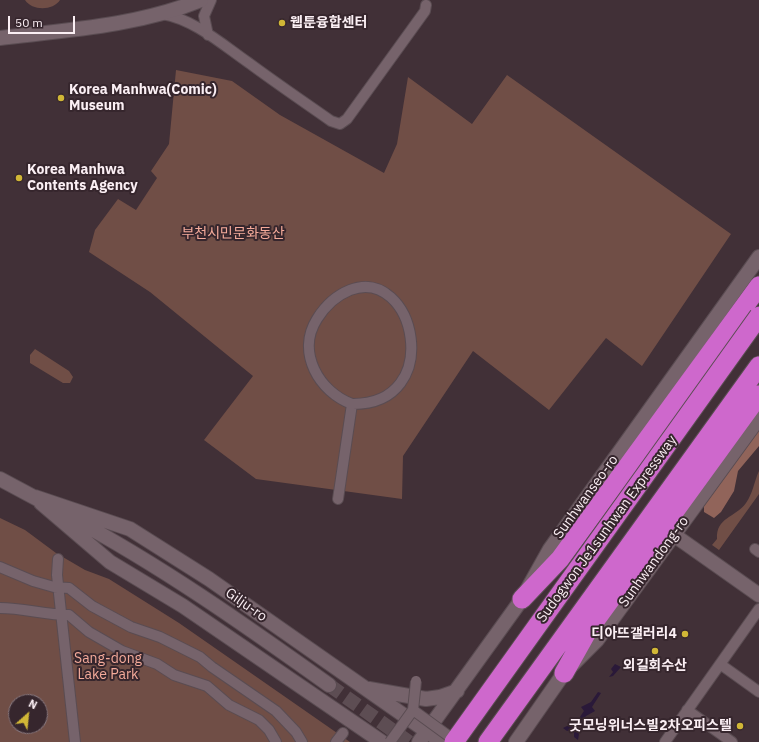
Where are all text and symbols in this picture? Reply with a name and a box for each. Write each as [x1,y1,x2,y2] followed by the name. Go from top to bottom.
[10,8,77,34] scale bar
[15,15,43,30] text: 50 m
[290,15,367,31] place label: 웹툰융합센터
[277,18,287,28] marker: 웹툰융합센터
[69,82,217,114] place label: Korea Manhwa(Comic) Museum
[56,93,66,103] marker: Korea Manhwa(Comic) Museum
[27,162,138,194] place label: Korea Manhwa Contents Agency
[14,173,24,183] marker: Korea Manhwa Contents Agency
[181,226,285,242] park label: 부천시민문화동산
[533,432,681,626] street label: Sudogwon Je1sunhwan Expressway
[550,452,622,542] street label: Sunhwanseo-ro
[616,513,692,611] street label: Sunhwandong-ro
[222,585,270,625] street label: Gilju-ro
[591,626,677,642] place label: 디아뜨갤러리4
[680,629,690,639] marker: 디아뜨갤러리4
[650,646,660,656] marker: 외길회수산
[74,651,142,684] park label: Sang-dong Lake Park
[623,658,687,674] place label: 외길회수산
[8,694,48,734] north arrow
[26,696,40,712] text: N
[569,718,732,734] place label: 굿모닝위너스빌2차오피스텔
[735,721,745,731] marker: 굿모닝위너스빌2차오피스텔

